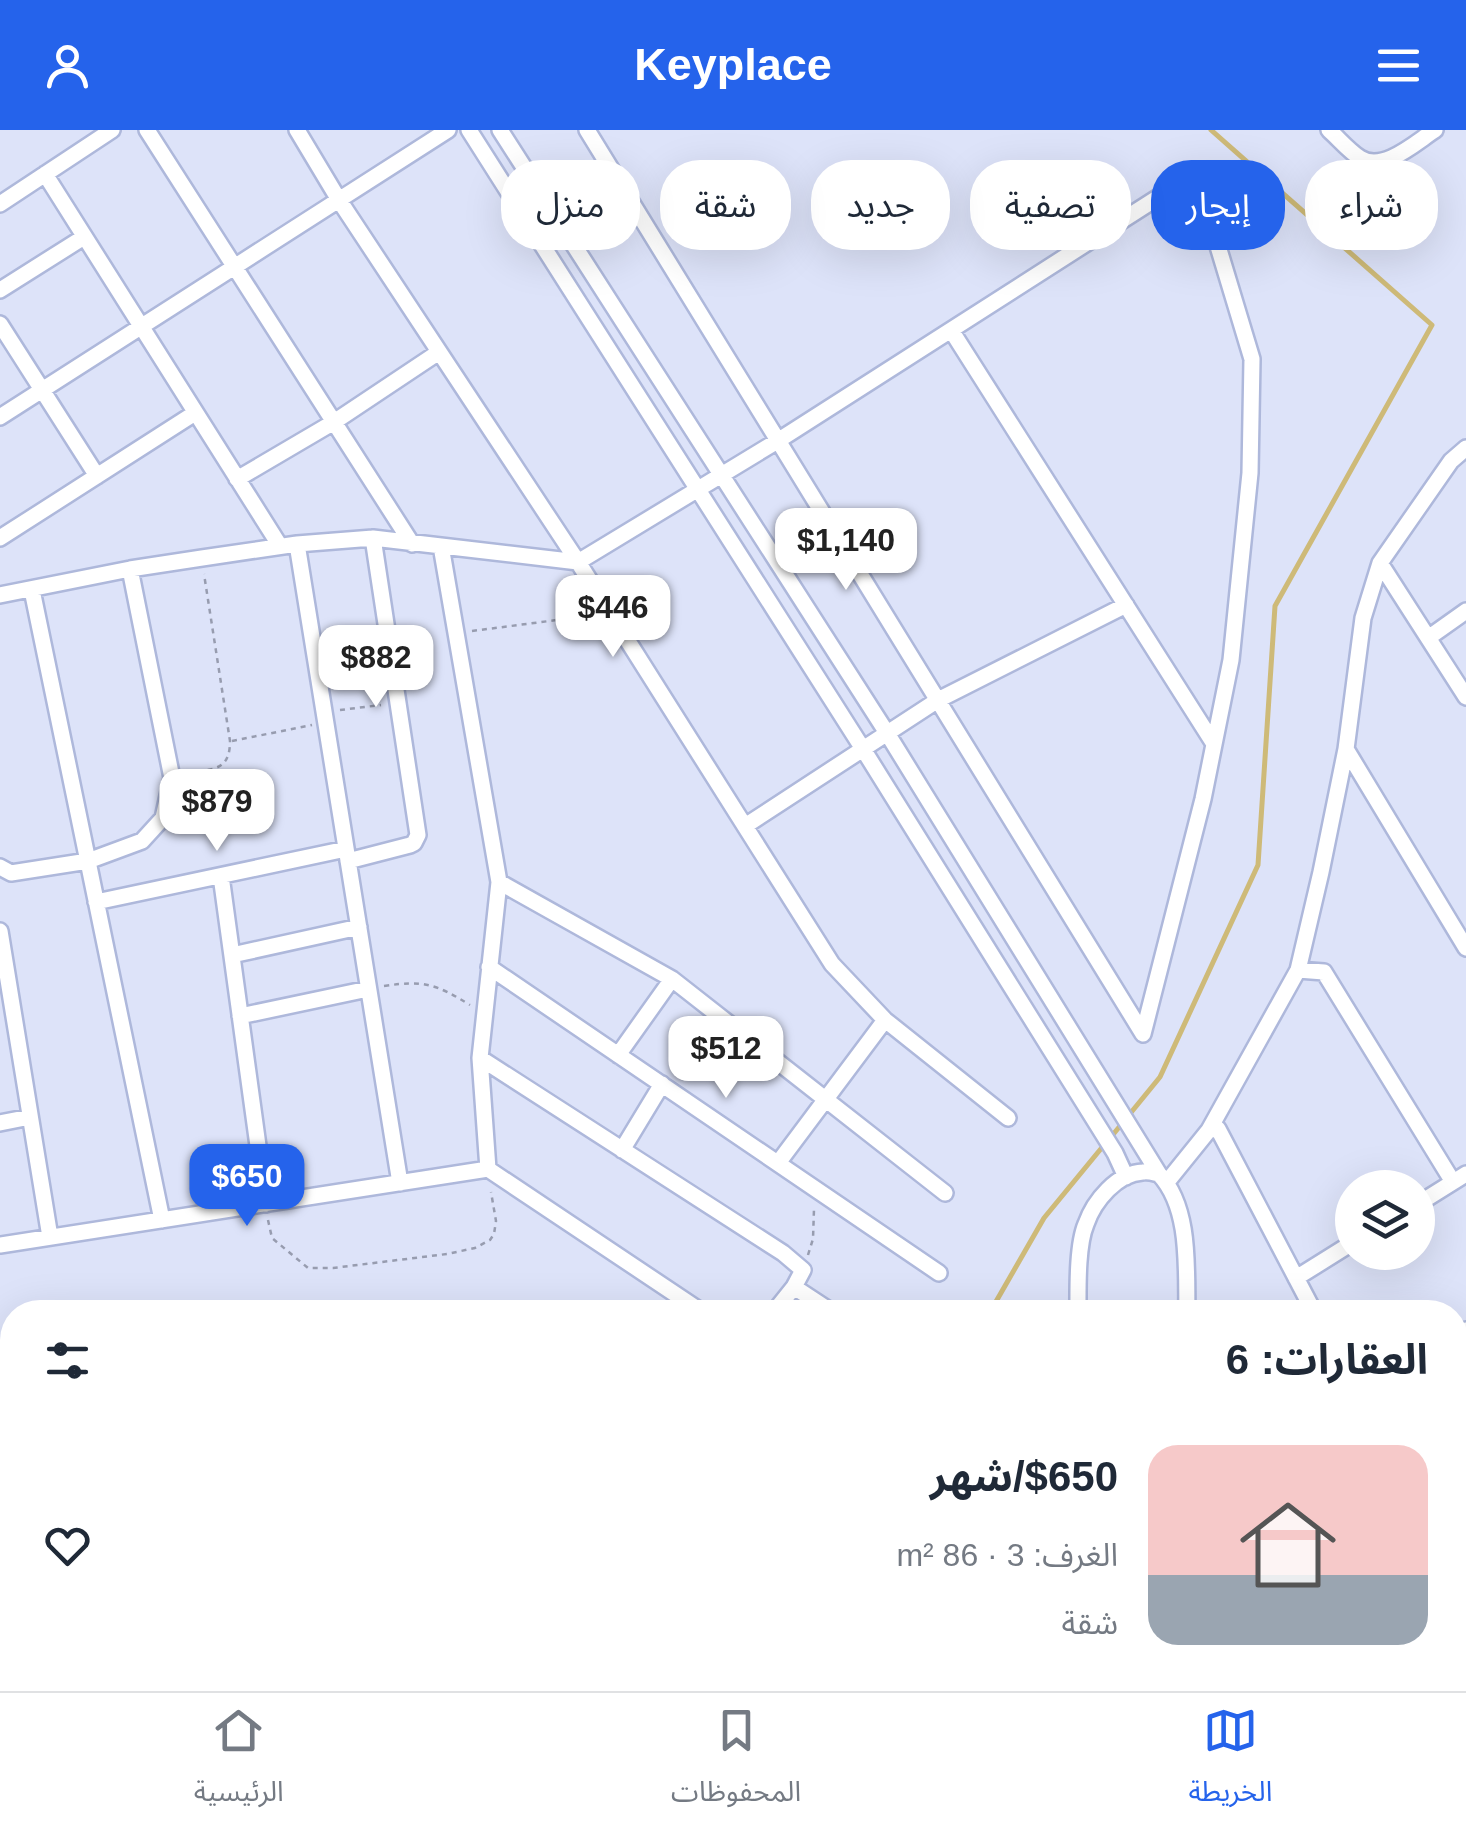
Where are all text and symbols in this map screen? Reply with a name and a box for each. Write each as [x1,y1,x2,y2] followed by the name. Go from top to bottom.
[40,38,95,93] icon: person
[1371,38,1426,93] icon: menu
[634,39,832,90] text: Keyplace
[501,160,640,250] chip: منزل
[660,160,791,250] chip: شقة
[811,160,950,250] chip: جديد
[970,160,1131,250] chip: تصفية
[1151,160,1285,250] chip: إيجار
[1305,160,1438,250] chip: شراء
[765,508,927,593] pin: $1,140
[797,522,895,558] text: $1,140
[554,575,672,660] pin: $446
[577,589,649,625] text: $446
[317,625,435,710] pin: $882
[340,639,412,675] text: $882
[158,769,276,854] pin: $879
[181,783,253,819] text: $879
[667,1016,785,1101] pin: $512
[690,1030,762,1066] text: $512
[188,1144,306,1229] pin: $650
[211,1158,283,1194] text: $650
[1335,1170,1435,1270] map controls
[1335,1170,1435,1270] button: layers
[40,1333,95,1388] icon: filters
[1226,1336,1428,1383] text: العقارات: 6
[930,1453,1118,1500] text: $650/شهر
[1228,1485,1348,1605] icon: home
[40,1518,95,1573] icon: heart
[896,1537,1118,1573] text: الغرف: 3 · 86 m²
[1062,1605,1118,1641] text: شقة
[194,1703,284,1822] tab: الرئيسية
[671,1703,801,1822] tab: المحفوظات
[1188,1703,1272,1822] tab: الخريطة

